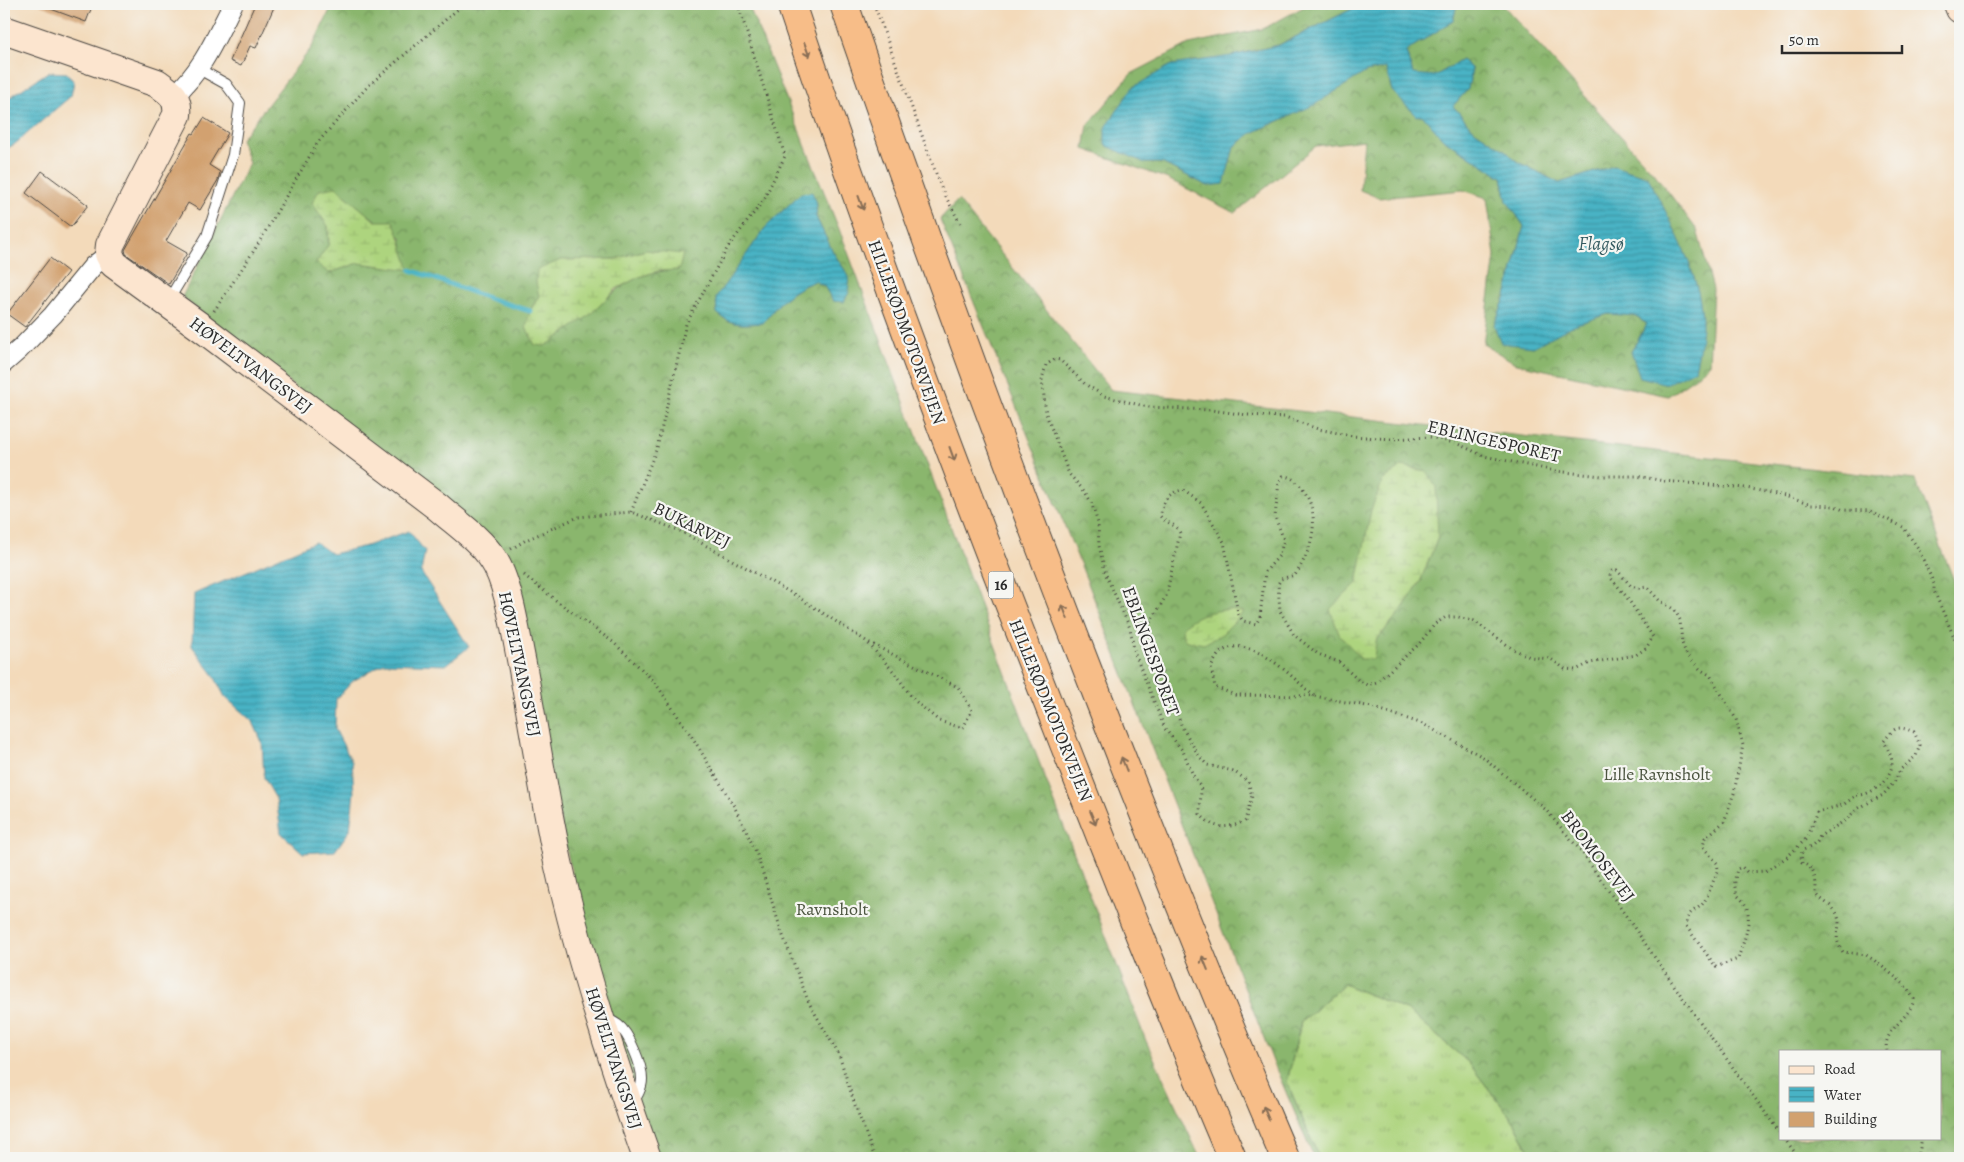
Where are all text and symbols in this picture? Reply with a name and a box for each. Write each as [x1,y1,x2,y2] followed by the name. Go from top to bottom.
[1782,22,1902,54] scale bar
[1789,30,1819,50] text: 50 m
[802,42,812,58] one-way arrow
[857,195,866,210] one-way arrow
[1578,231,1624,257] water label: Flagsø
[862,236,952,428] street label: HILLERØDMOTORVEJEN
[185,311,317,419] street label: HØVELTVANGSVEJ
[1425,414,1563,468] street label: EBLINGESPORET
[948,446,957,462] one-way arrow
[650,496,734,554] street label: BUKARVEJ
[988,572,1014,598] road number: 16
[1117,583,1186,719] street label: EBLINGESPORET
[493,589,547,739] street label: HØVELTVANGSVEJ
[1060,605,1069,620] one-way arrow
[1003,615,1099,805] street label: HILLERØDMOTORVEJEN
[1119,756,1128,772] one-way arrow
[1603,762,1711,786] park label: Lille Ravnsholt
[1556,805,1640,907] street label: BROMOSEVEJ
[1089,810,1098,825] one-way arrow
[796,897,868,921] park label: Ravnsholt
[1199,956,1209,971] one-way arrow
[580,984,648,1132] street label: HØVELTVANGSVEJ
[1779,1050,1942,1140] legend
[1824,1059,1856,1079] text: Road
[1823,1085,1861,1105] text: Water
[1261,1106,1270,1122] one-way arrow
[1824,1109,1877,1129] text: Building

